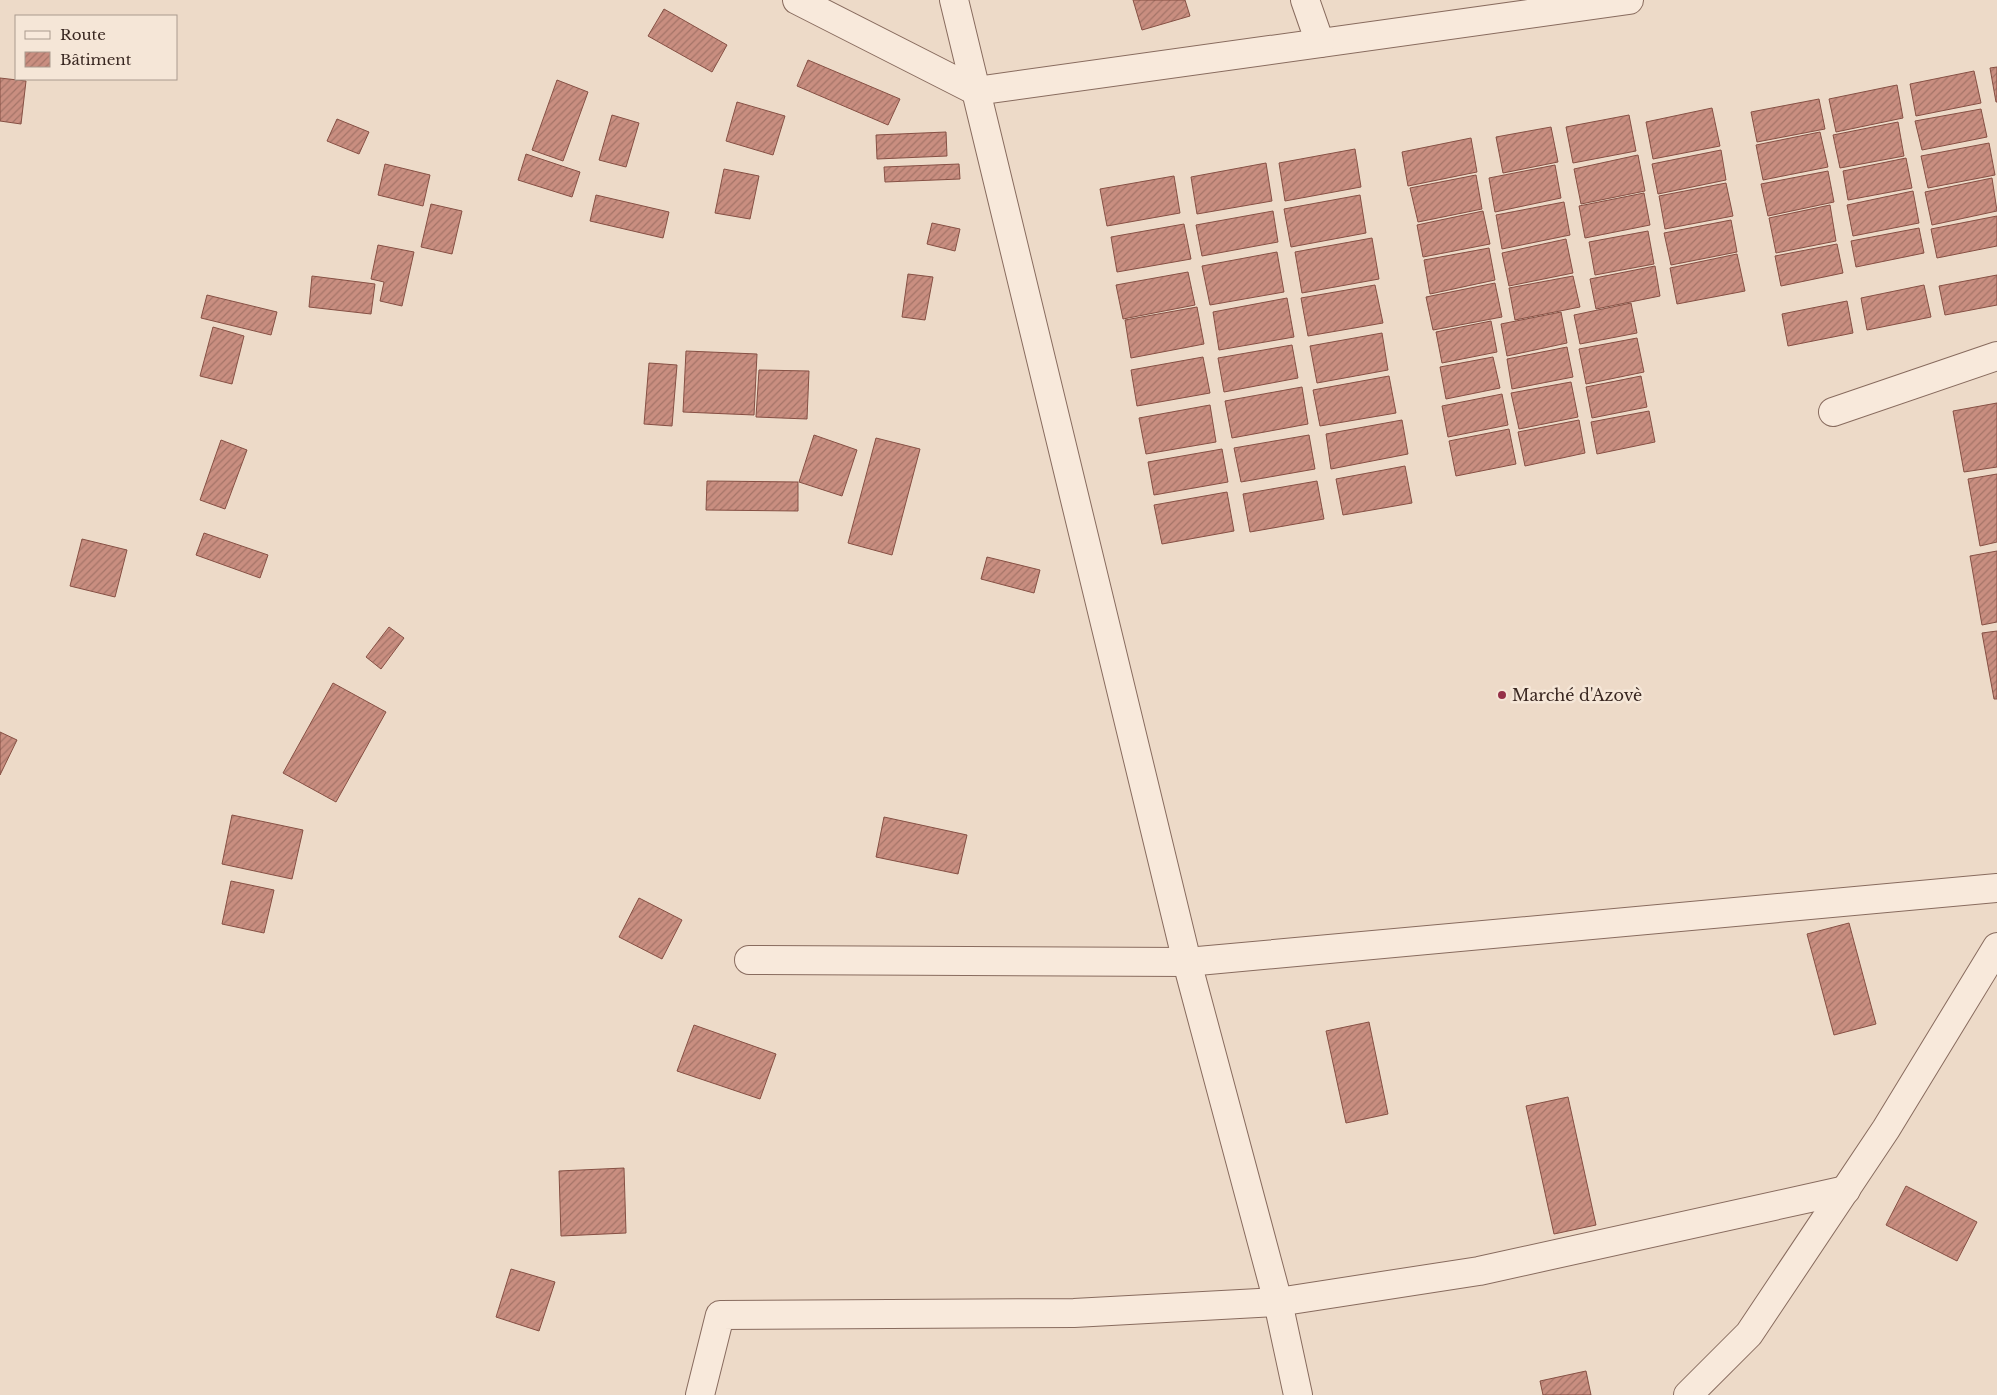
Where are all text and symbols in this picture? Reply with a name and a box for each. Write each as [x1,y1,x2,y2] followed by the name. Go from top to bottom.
[15,15,178,80] legend
[60,25,106,44] text: Route
[60,50,132,69] text: Bâtiment
[1512,685,1642,705] place label: Marché d'Azovè
[1496,689,1508,701] marker: Marché d'Azovè

